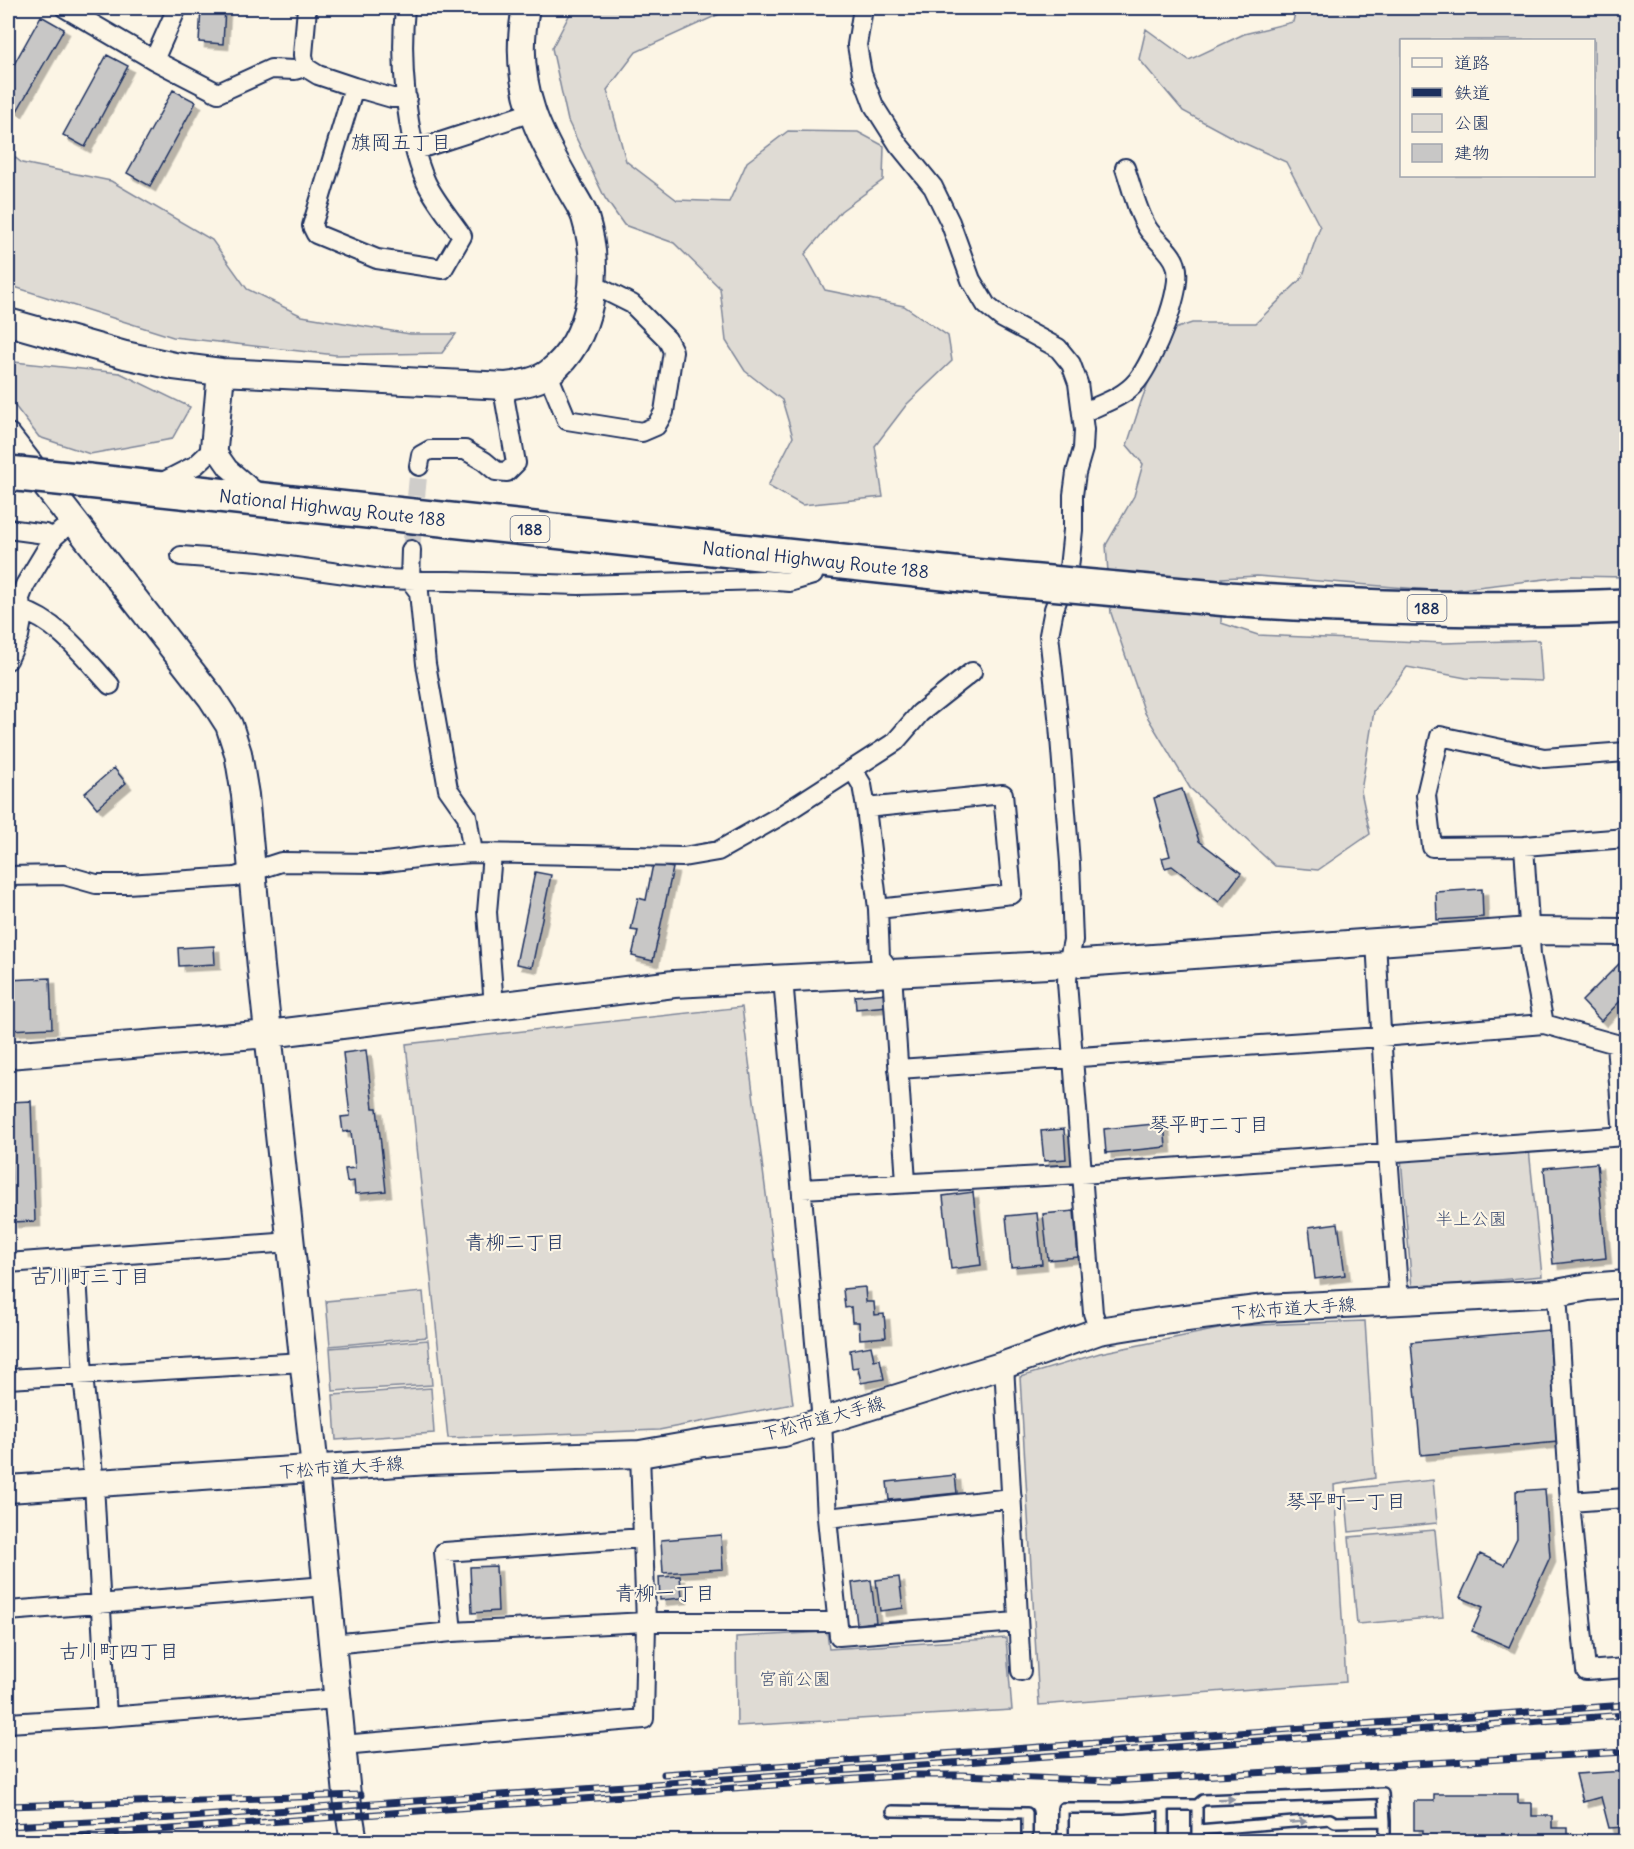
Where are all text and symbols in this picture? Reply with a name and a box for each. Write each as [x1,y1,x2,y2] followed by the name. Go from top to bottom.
[1400,39,1595,177] legend
[1454,51,1490,74] text: 道路
[1454,81,1490,104] text: 鉄道
[1454,111,1490,134] text: 公園
[351,129,451,154] district label: 旗岡五丁目
[1454,141,1490,164] text: 建物
[218,484,447,531] street label: National Highway Route 188
[510,516,550,542] road number: 188
[701,536,930,583] street label: National Highway Route 188
[1408,595,1446,621] road number: 188
[1149,1111,1269,1136] district label: 琴平町二丁目
[1435,1207,1507,1230] park label: 半上公園
[465,1229,565,1254] district label: 青柳二丁目
[30,1263,150,1288] district label: 古川町三丁目
[1229,1292,1357,1324] street label: 下松市道大手線
[759,1391,887,1445] street label: 下松市道大手線
[277,1451,405,1483] street label: 下松市道大手線
[1286,1488,1406,1513] district label: 琴平町一丁目
[615,1580,715,1605] district label: 青柳一丁目
[59,1638,179,1663] district label: 古川町四丁目
[759,1667,831,1690] park label: 宮前公園
[1216,1794,1235,1804] one-way arrow
[1289,1817,1308,1827] one-way arrow

